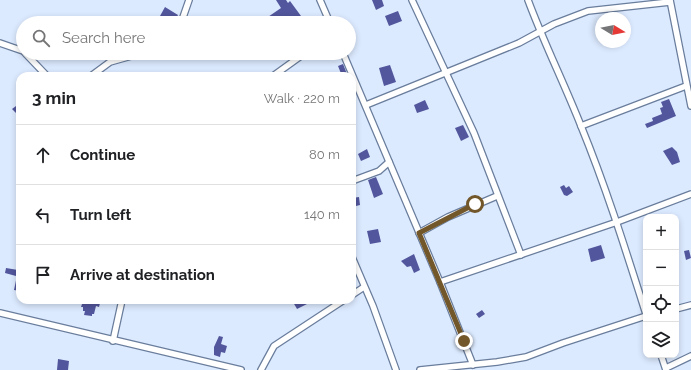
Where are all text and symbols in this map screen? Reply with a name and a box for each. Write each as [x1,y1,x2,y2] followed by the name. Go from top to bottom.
[595,12,631,48] north arrow
[16,16,356,60] search box
[30,27,52,49] icon: search
[62,29,145,47] text: Search here
[32,88,76,108] text: 3 min
[264,91,340,106] text: Walk · 220 m
[32,144,54,166] icon: ahead
[70,146,135,164] text: Continue
[309,147,340,162] text: 80 m
[466,195,484,213] route start
[32,204,54,226] icon: left
[70,206,131,224] text: Turn left
[304,207,340,222] text: 140 m
[643,214,679,358] map controls
[643,214,679,250] button: +
[643,250,679,286] button: −
[32,264,54,286] icon: arrive
[70,266,215,284] text: Arrive at destination
[643,286,679,322] button: locate
[643,322,679,358] button: layers
[455,332,473,350] route end

